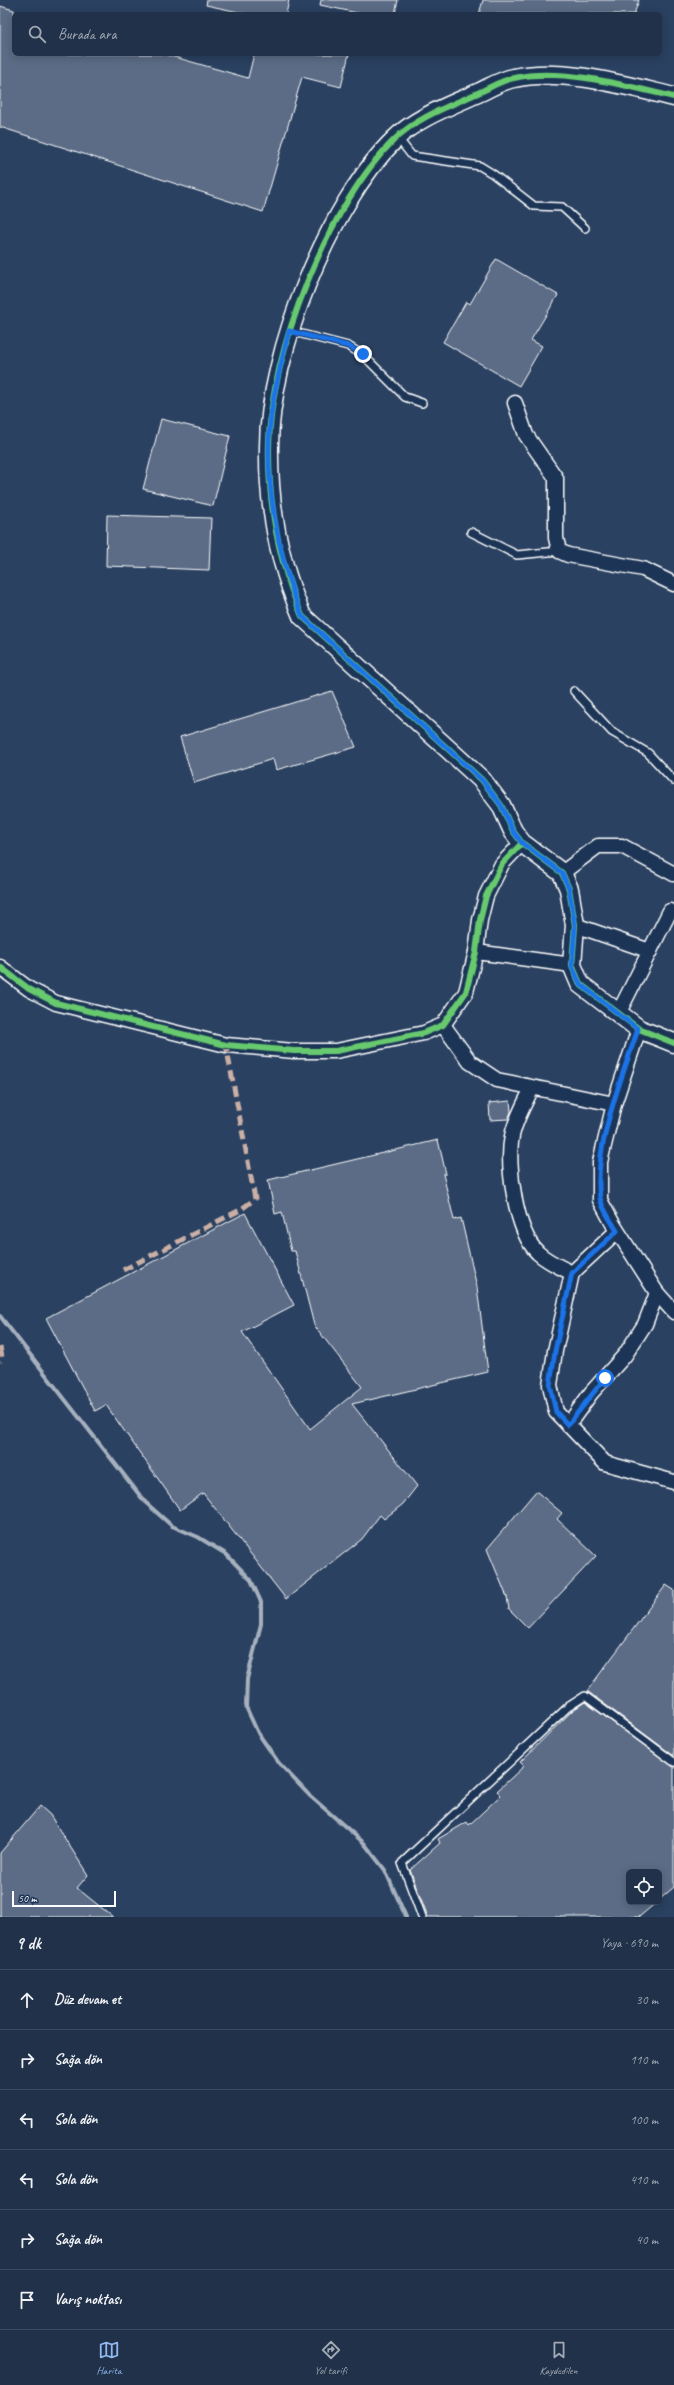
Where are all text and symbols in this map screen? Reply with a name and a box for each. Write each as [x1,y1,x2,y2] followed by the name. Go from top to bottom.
[12,12,662,56] search box
[26,23,48,45] icon: search
[58,25,116,44] text: Burada ara
[354,345,372,363] route end
[596,1369,614,1387] route start
[626,1869,662,1905] map controls
[626,1869,662,1905] button: locate
[12,1889,116,1908] scale bar
[18,1891,37,1905] text: 50 m
[16,1933,41,1954] text: 9 dk
[601,1935,658,1951] text: Yaya · 690 m
[16,1989,38,2011] icon: ahead
[54,1990,121,2009] text: Düz devam et
[636,1992,658,2008] text: 30 m
[16,2049,38,2071] icon: right
[54,2050,102,2069] text: Sağa dön
[630,2052,658,2068] text: 110 m
[16,2109,38,2131] icon: left
[54,2110,97,2129] text: Sola dön
[630,2112,658,2128] text: 100 m
[16,2169,38,2191] icon: left
[54,2170,97,2189] text: Sola dön
[630,2172,658,2188] text: 410 m
[16,2229,38,2251] icon: right
[54,2230,102,2249] text: Sağa dön
[636,2232,658,2248] text: 40 m
[16,2289,38,2311] icon: arrive
[54,2290,121,2309] text: Varış noktası
[96,2339,122,2377] tab: Harita
[314,2339,347,2377] tab: Yol tarifi
[540,2339,578,2377] tab: Kaydedilen

